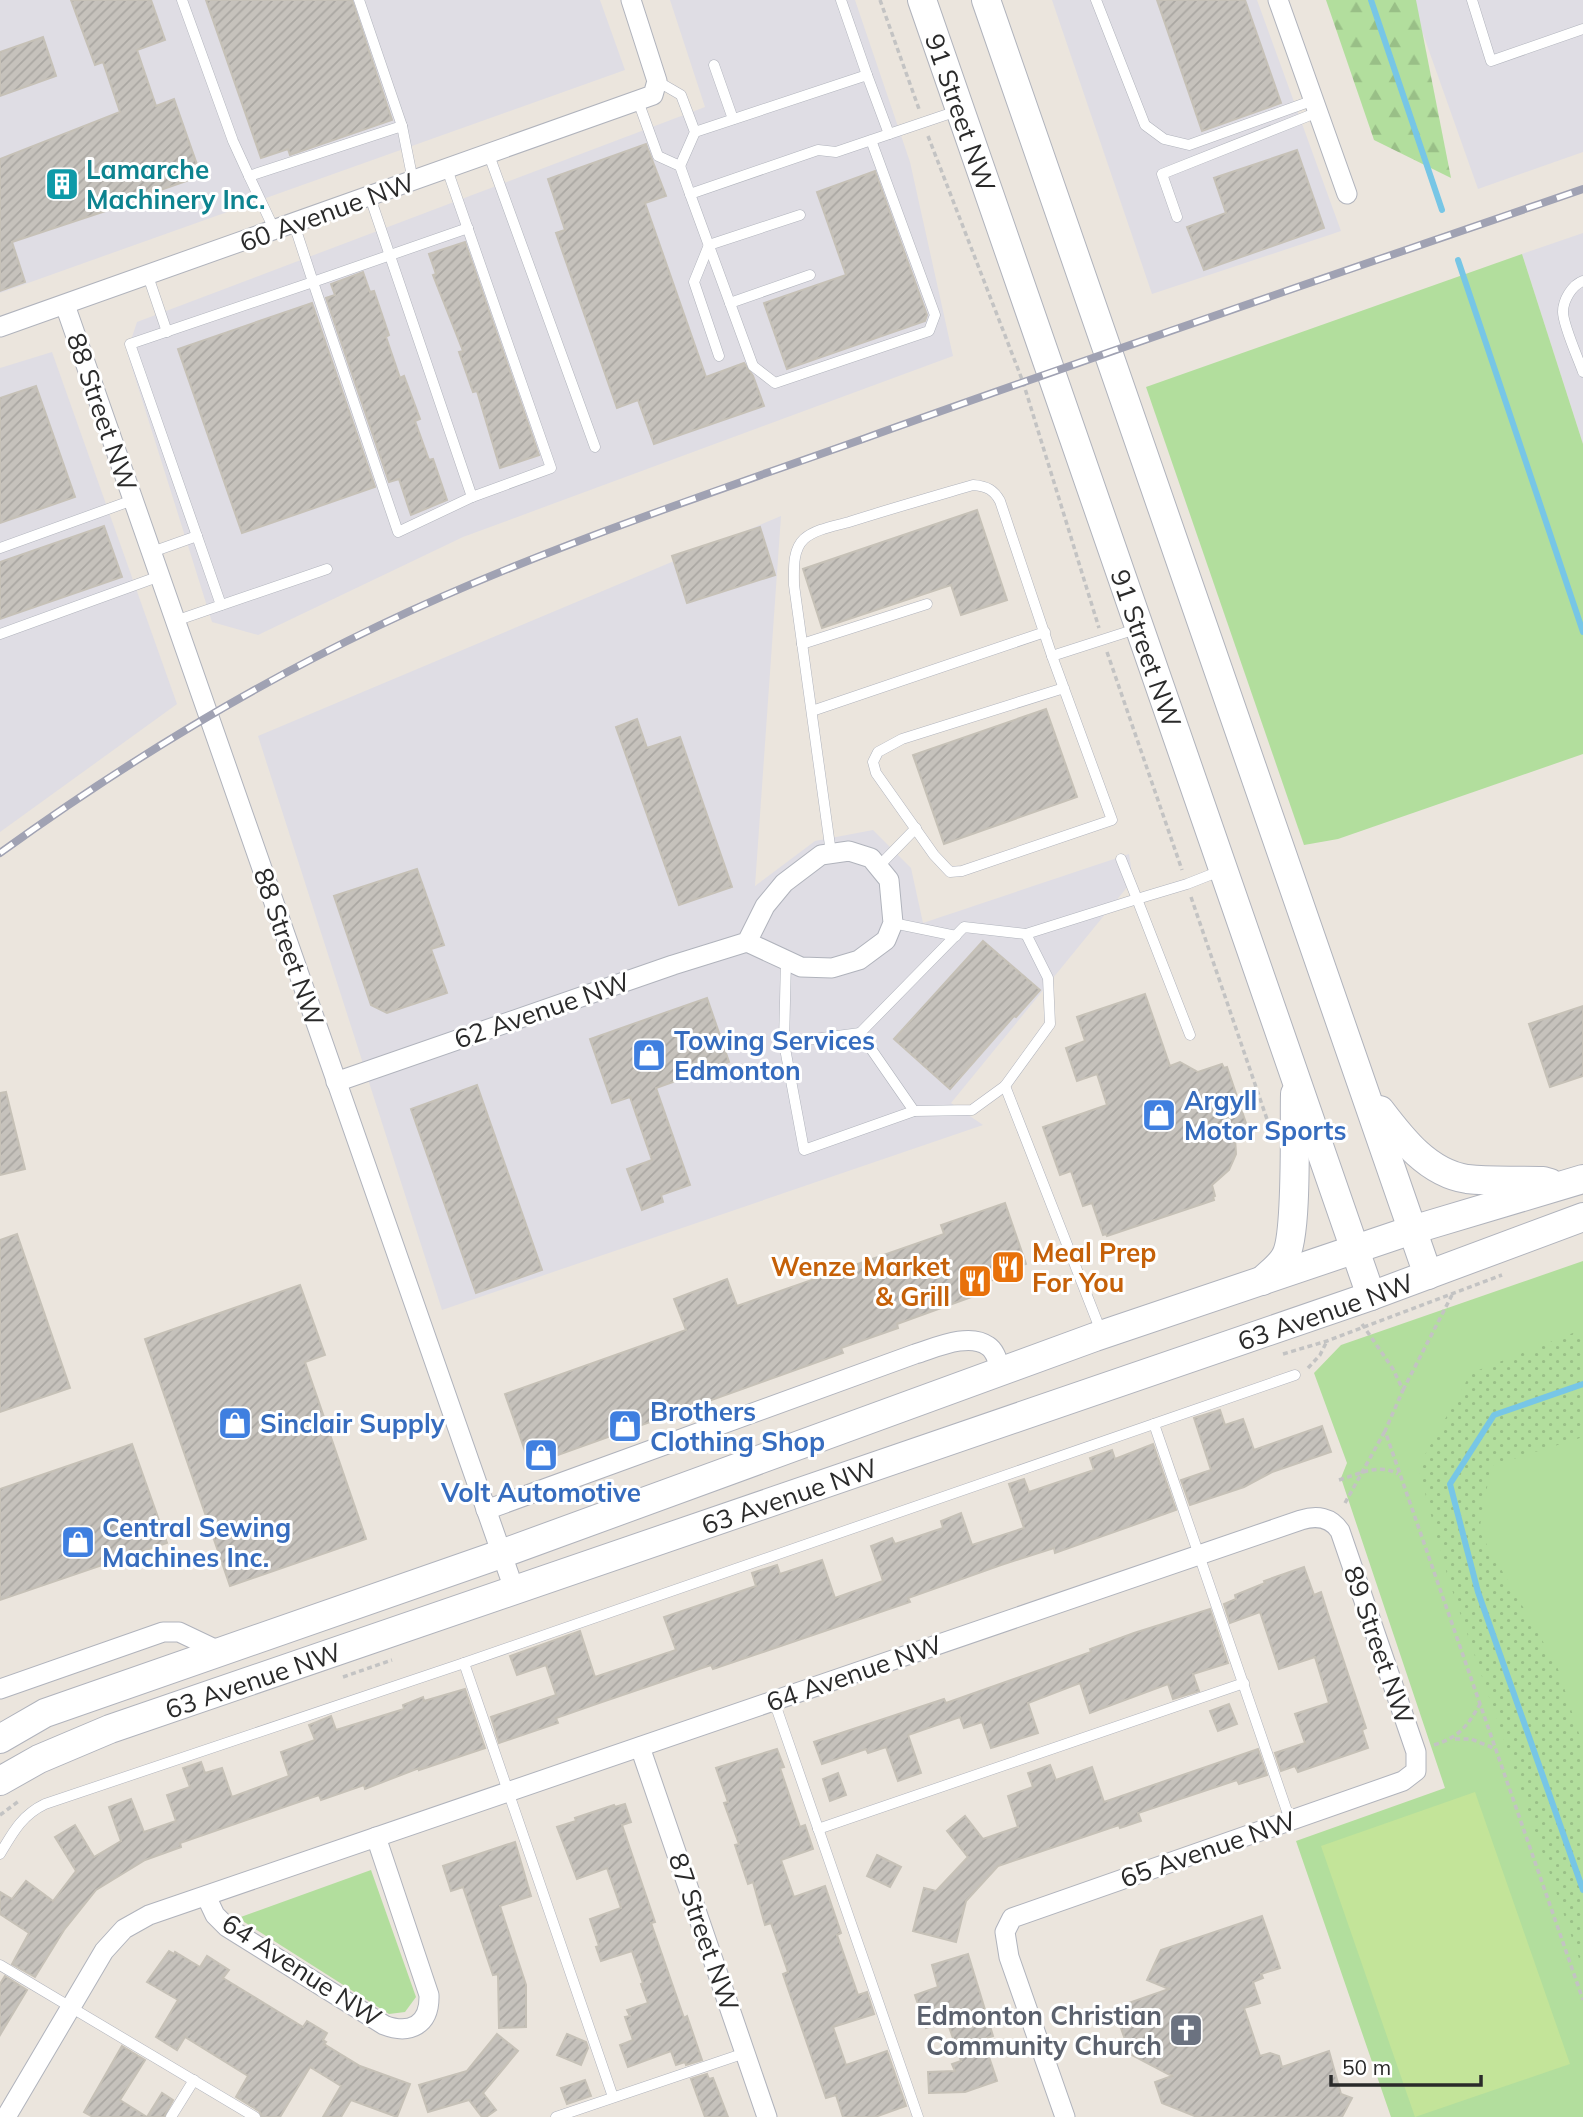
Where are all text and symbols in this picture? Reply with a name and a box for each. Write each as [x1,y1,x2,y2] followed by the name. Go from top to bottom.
[918,29,1004,196] street label: 91 Street NW
[86,153,265,216] place label: Lamarche Machinery Inc.
[43,165,81,203] building icon: Lamarche Machinery Inc.
[235,165,419,259] street label: 60 Avenue NW
[60,329,144,495] street label: 88 Street NW
[1104,565,1189,732] street label: 91 Street NW
[247,864,331,1030] street label: 88 Street NW
[450,964,634,1055] street label: 62 Avenue NW
[674,1024,875,1087] place label: Towing Services Edmonton
[630,1036,668,1074] shop icon: Towing Services Edmonton
[1184,1084,1346,1147] place label: Argyll Motor Sports
[1140,1096,1178,1134] shop icon: Argyll Motor Sports
[1032,1236,1156,1299] place label: Meal Prep For You
[989,1248,1027,1286] restaurant icon: Meal Prep For You
[771,1250,950,1313] place label: Wenze Market & Grill
[956,1262,994,1300] restaurant icon: Wenze Market & Grill
[1233,1265,1418,1357] street label: 63 Avenue NW
[650,1395,825,1458] place label: Brothers Clothing Shop
[216,1404,254,1442] shop icon: Sinclair Supply
[260,1407,446,1440] place label: Sinclair Supply
[606,1407,644,1445] shop icon: Brothers Clothing Shop
[522,1436,560,1474] shop icon: Volt Automotive
[697,1450,882,1541] street label: 63 Avenue NW
[440,1476,641,1509] place label: Volt Automotive
[102,1511,291,1574] place label: Central Sewing Machines Inc.
[59,1523,97,1561] shop icon: Central Sewing Machines Inc.
[1337,1562,1421,1728] street label: 89 Street NW
[762,1627,946,1718] street label: 64 Avenue NW
[161,1634,345,1725] street label: 63 Avenue NW
[1116,1803,1300,1894] street label: 65 Avenue NW
[662,1849,746,2015] street label: 87 Street NW
[216,1906,388,2034] street label: 64 Avenue NW
[916,1999,1162,2062] place label: Edmonton Christian Community Church
[1167,2011,1205,2049] church icon: Edmonton Christian Community Church
[1331,2044,1482,2088] scale bar
[1342,2054,1391,2080] text: 50 m

